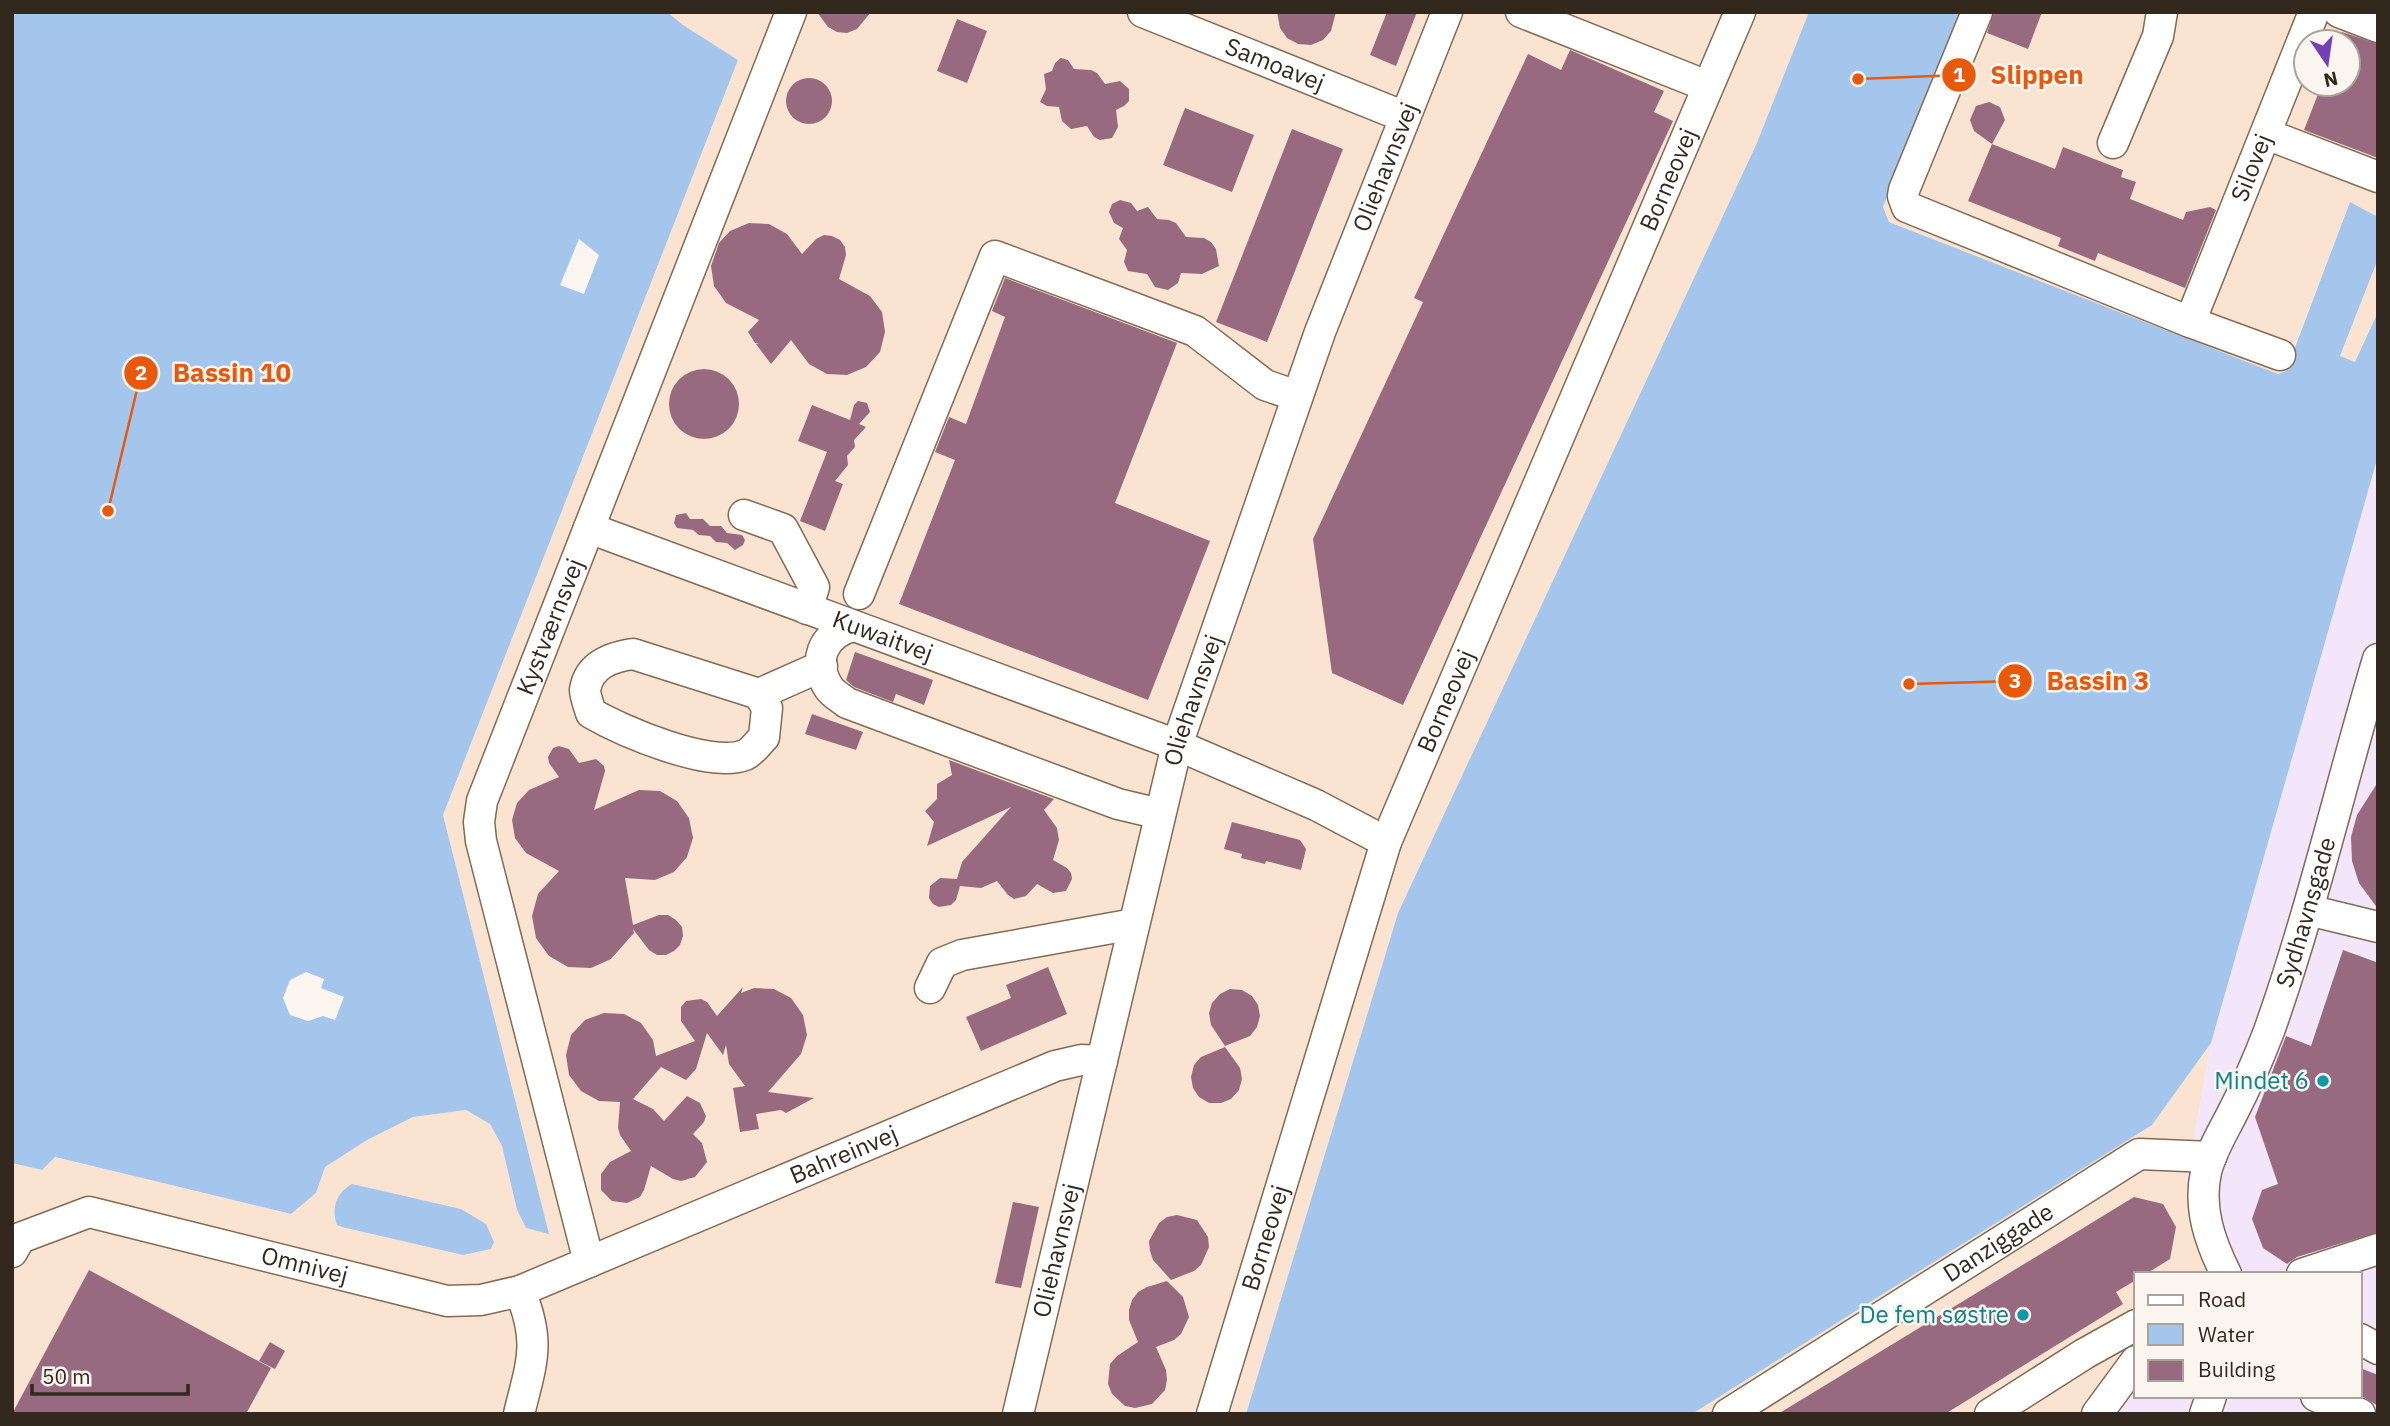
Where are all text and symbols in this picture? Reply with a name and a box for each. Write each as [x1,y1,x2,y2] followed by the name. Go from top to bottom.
[2292,28,2362,98] north arrow
[1221,30,1330,98] street label: Samoavej
[1942,51,2098,98] callout: Slippen
[1990,57,2084,91] text: Slippen
[1953,60,1966,88] text: 1
[2321,66,2340,93] text: N
[1344,97,1425,236] street label: Oliehavnsvej
[1632,123,1704,236] street label: Borneovej
[2223,129,2279,206] street label: Silovej
[123,349,305,396] callout: Bassin 10
[173,355,291,389] text: Bassin 10
[135,358,147,386] text: 2
[508,554,590,699] street label: Kystværnsvej
[828,602,938,669] street label: Kuwaitvej
[1156,630,1229,769] street label: Oliehavnsvej
[1409,644,1481,757] street label: Borneovej
[1998,658,2164,705] callout: Bassin 3
[2047,663,2149,697] text: Bassin 3
[2009,666,2021,694] text: 3
[2268,833,2342,992] street label: Sydhavnsgade
[2214,1064,2309,1096] place label: Mindet 6
[2315,1073,2331,1089] marker: Mindet 6
[784,1117,902,1191] street label: Bahreinvej
[1025,1180,1087,1320] street label: Oliehavnsvej
[1233,1181,1296,1294] street label: Borneovej
[1937,1195,2059,1289] street label: Danziggade
[258,1238,352,1291] street label: Omnivej
[2134,1272,2362,1398] legend
[2198,1285,2246,1313] text: Road
[1859,1298,2009,1330] place label: De fem søstre
[2015,1307,2031,1323] marker: De fem søstre
[2198,1320,2255,1348] text: Water
[32,1352,187,1396] scale bar
[2198,1355,2275,1383] text: Building
[42,1362,91,1390] text: 50 m

